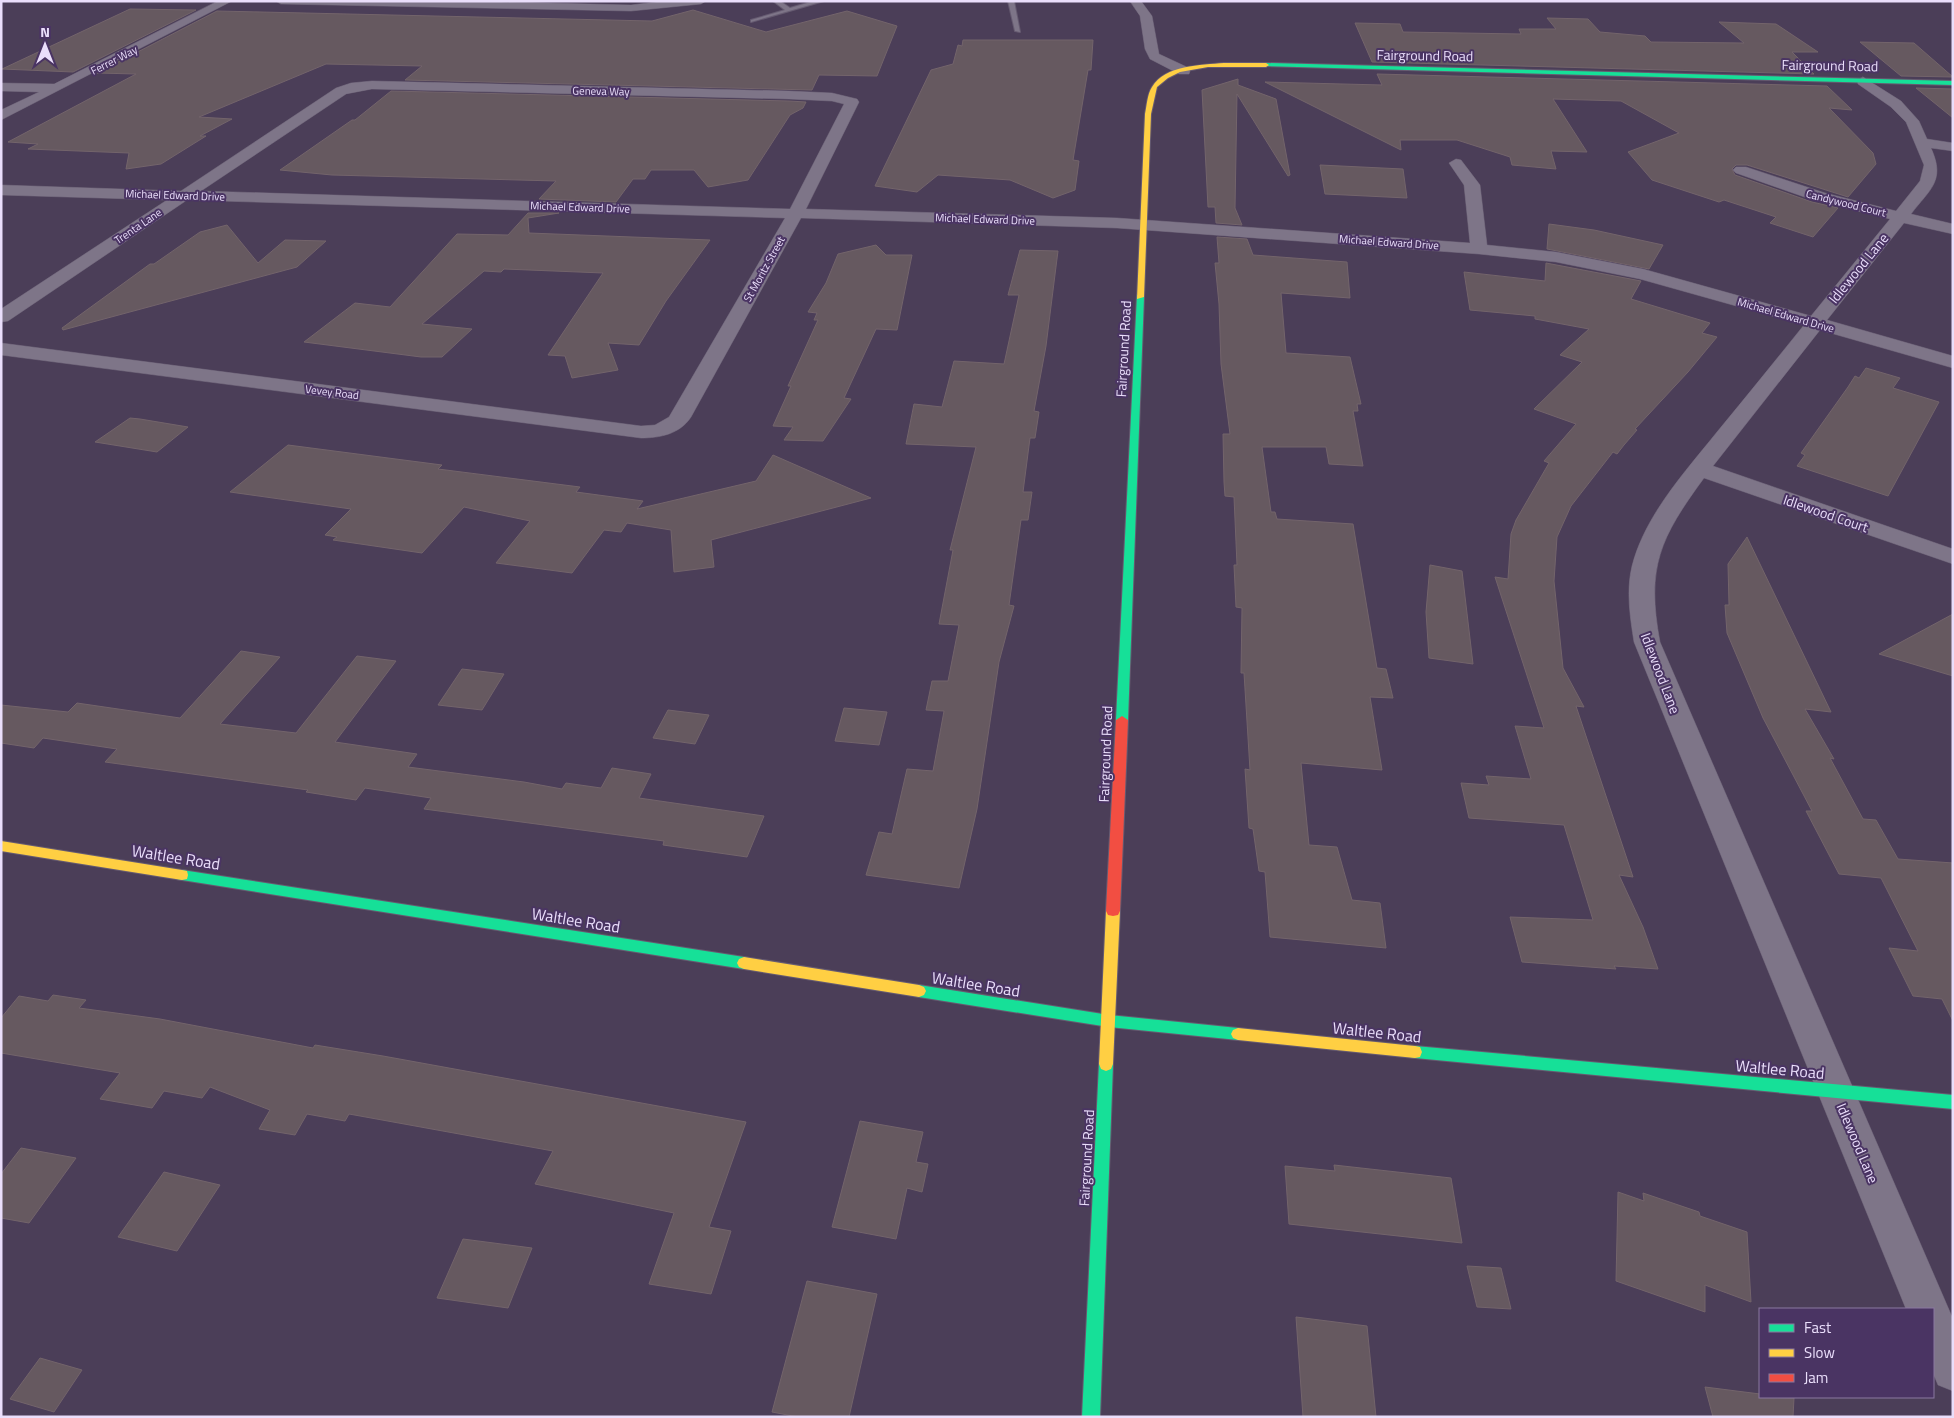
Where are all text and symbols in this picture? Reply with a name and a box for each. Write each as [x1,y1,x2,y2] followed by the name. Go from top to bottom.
[20,20,70,70] north arrow
[40,21,50,42] text: N
[88,41,141,79] street label: Ferrer Way
[1376,44,1474,66] street label: Fairground Road
[1781,54,1879,76] street label: Fairground Road
[572,83,630,100] street label: Geneva Way
[125,185,226,205] street label: Michael Edward Drive
[1804,185,1888,221] street label: Candywood Court
[530,197,631,217] street label: Michael Edward Drive
[111,204,165,248] street label: Trenta Lane
[935,209,1036,229] street label: Michael Edward Drive
[1823,228,1893,308] street label: Idlewood Lane
[1339,231,1440,253] street label: Michael Edward Drive
[739,233,789,305] street label: St Moritz Street
[1736,294,1837,337] street label: Michael Edward Drive
[1110,300,1136,398] street label: Fairground Road
[304,381,360,403] street label: Vevey Road
[1781,489,1872,537] street label: Idlewood Court
[1636,629,1686,717] street label: Idlewood Lane
[1093,705,1117,803] street label: Fairground Road
[130,838,222,876] street label: Waltlee Road
[530,901,622,939] street label: Waltlee Road
[930,965,1022,1003] street label: Waltlee Road
[1331,1015,1423,1049] street label: Waltlee Road
[1734,1053,1826,1085] street label: Waltlee Road
[1832,1100,1884,1186] street label: Idlewood Lane
[1073,1109,1099,1207] street label: Fairground Road
[1759,1308,1934,1398] legend
[1804,1316,1832,1339] text: Fast
[1804,1341,1835,1364] text: Slow
[1804,1366,1828,1389] text: Jam

